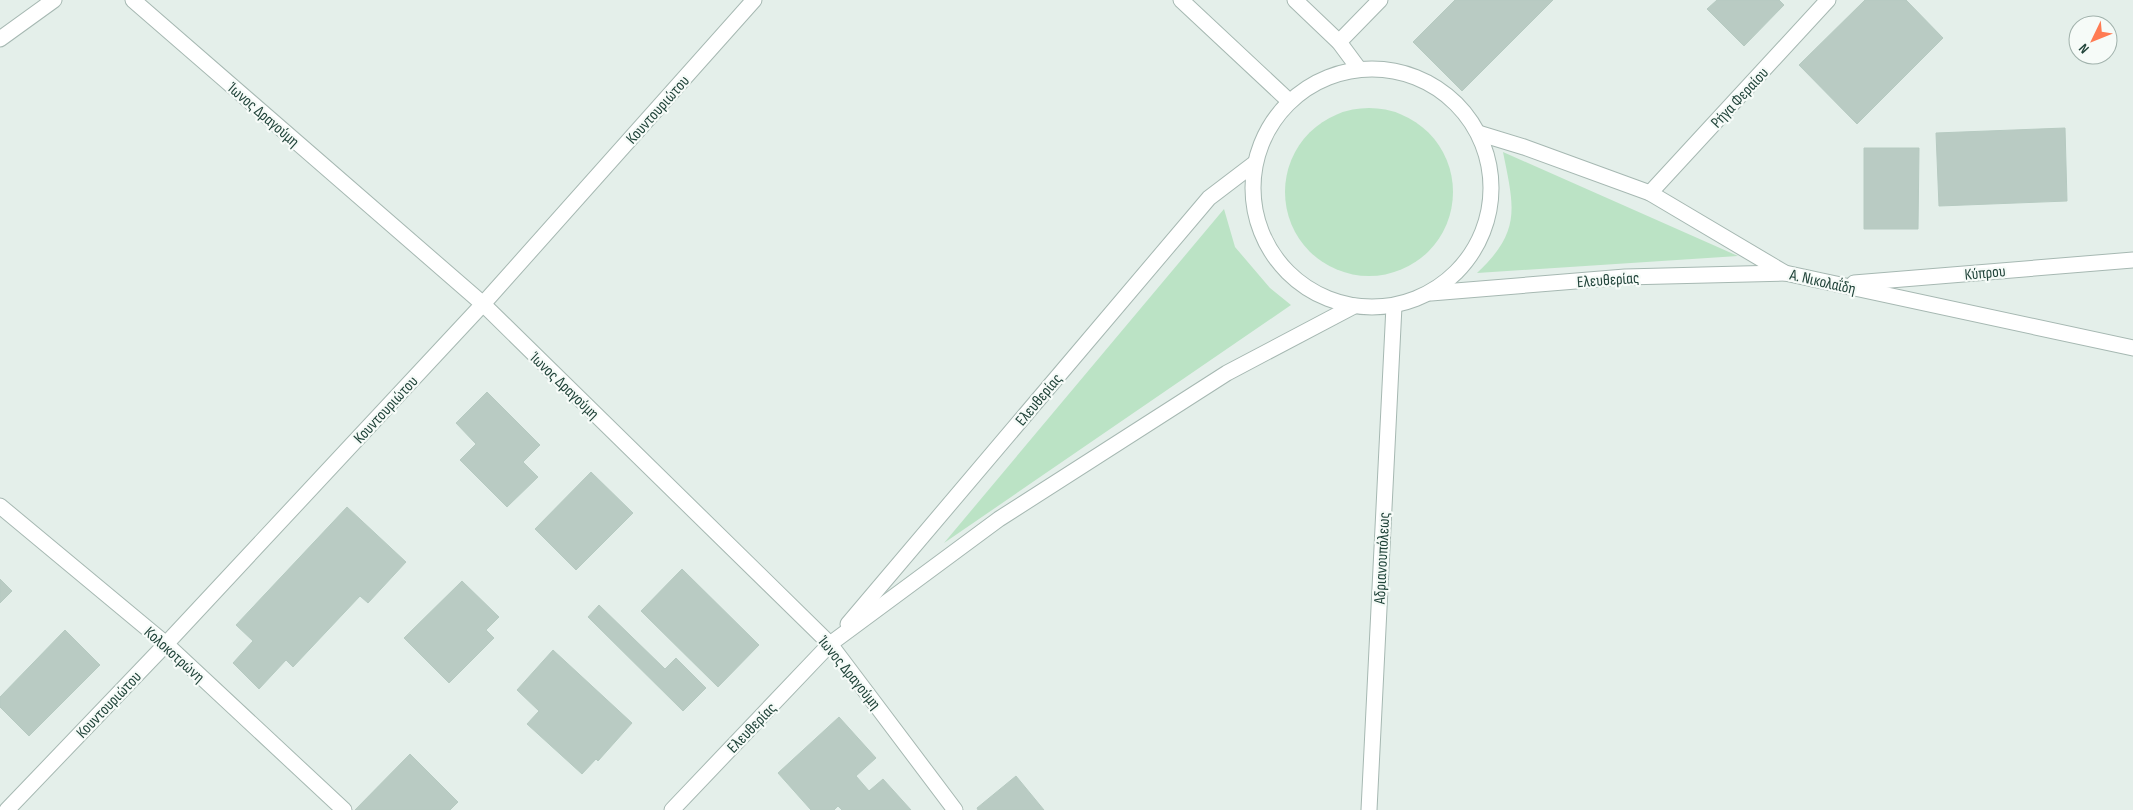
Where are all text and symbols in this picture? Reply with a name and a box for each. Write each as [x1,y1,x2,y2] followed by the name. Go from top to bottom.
[2068,15,2118,65] north arrow
[2075,40,2093,57] text: N
[1707,64,1773,132] street label: Ρήγα Φεραίου
[622,72,694,148] street label: Κουντουριώτου
[222,78,303,152] street label: Ίωνος Δραγούμη
[1964,262,2006,285] street label: Κύπρου
[1787,265,1858,299] street label: Α. Νικολαΐδη
[1576,269,1640,292] street label: Ελευθερίας
[525,348,603,424] street label: Ίωνος Δραγούμη
[1012,370,1067,430] street label: Ελευθερίας
[350,372,422,448] street label: Κουντουριώτου
[1371,512,1394,605] street label: Αδριανουπόλεως
[140,623,208,687] street label: Κολοκοτρώνη
[813,632,884,714] street label: Ίωνος Δραγούμη
[73,668,146,742] street label: Κουντουριώτου
[724,699,781,757] street label: Ελευθερίας

